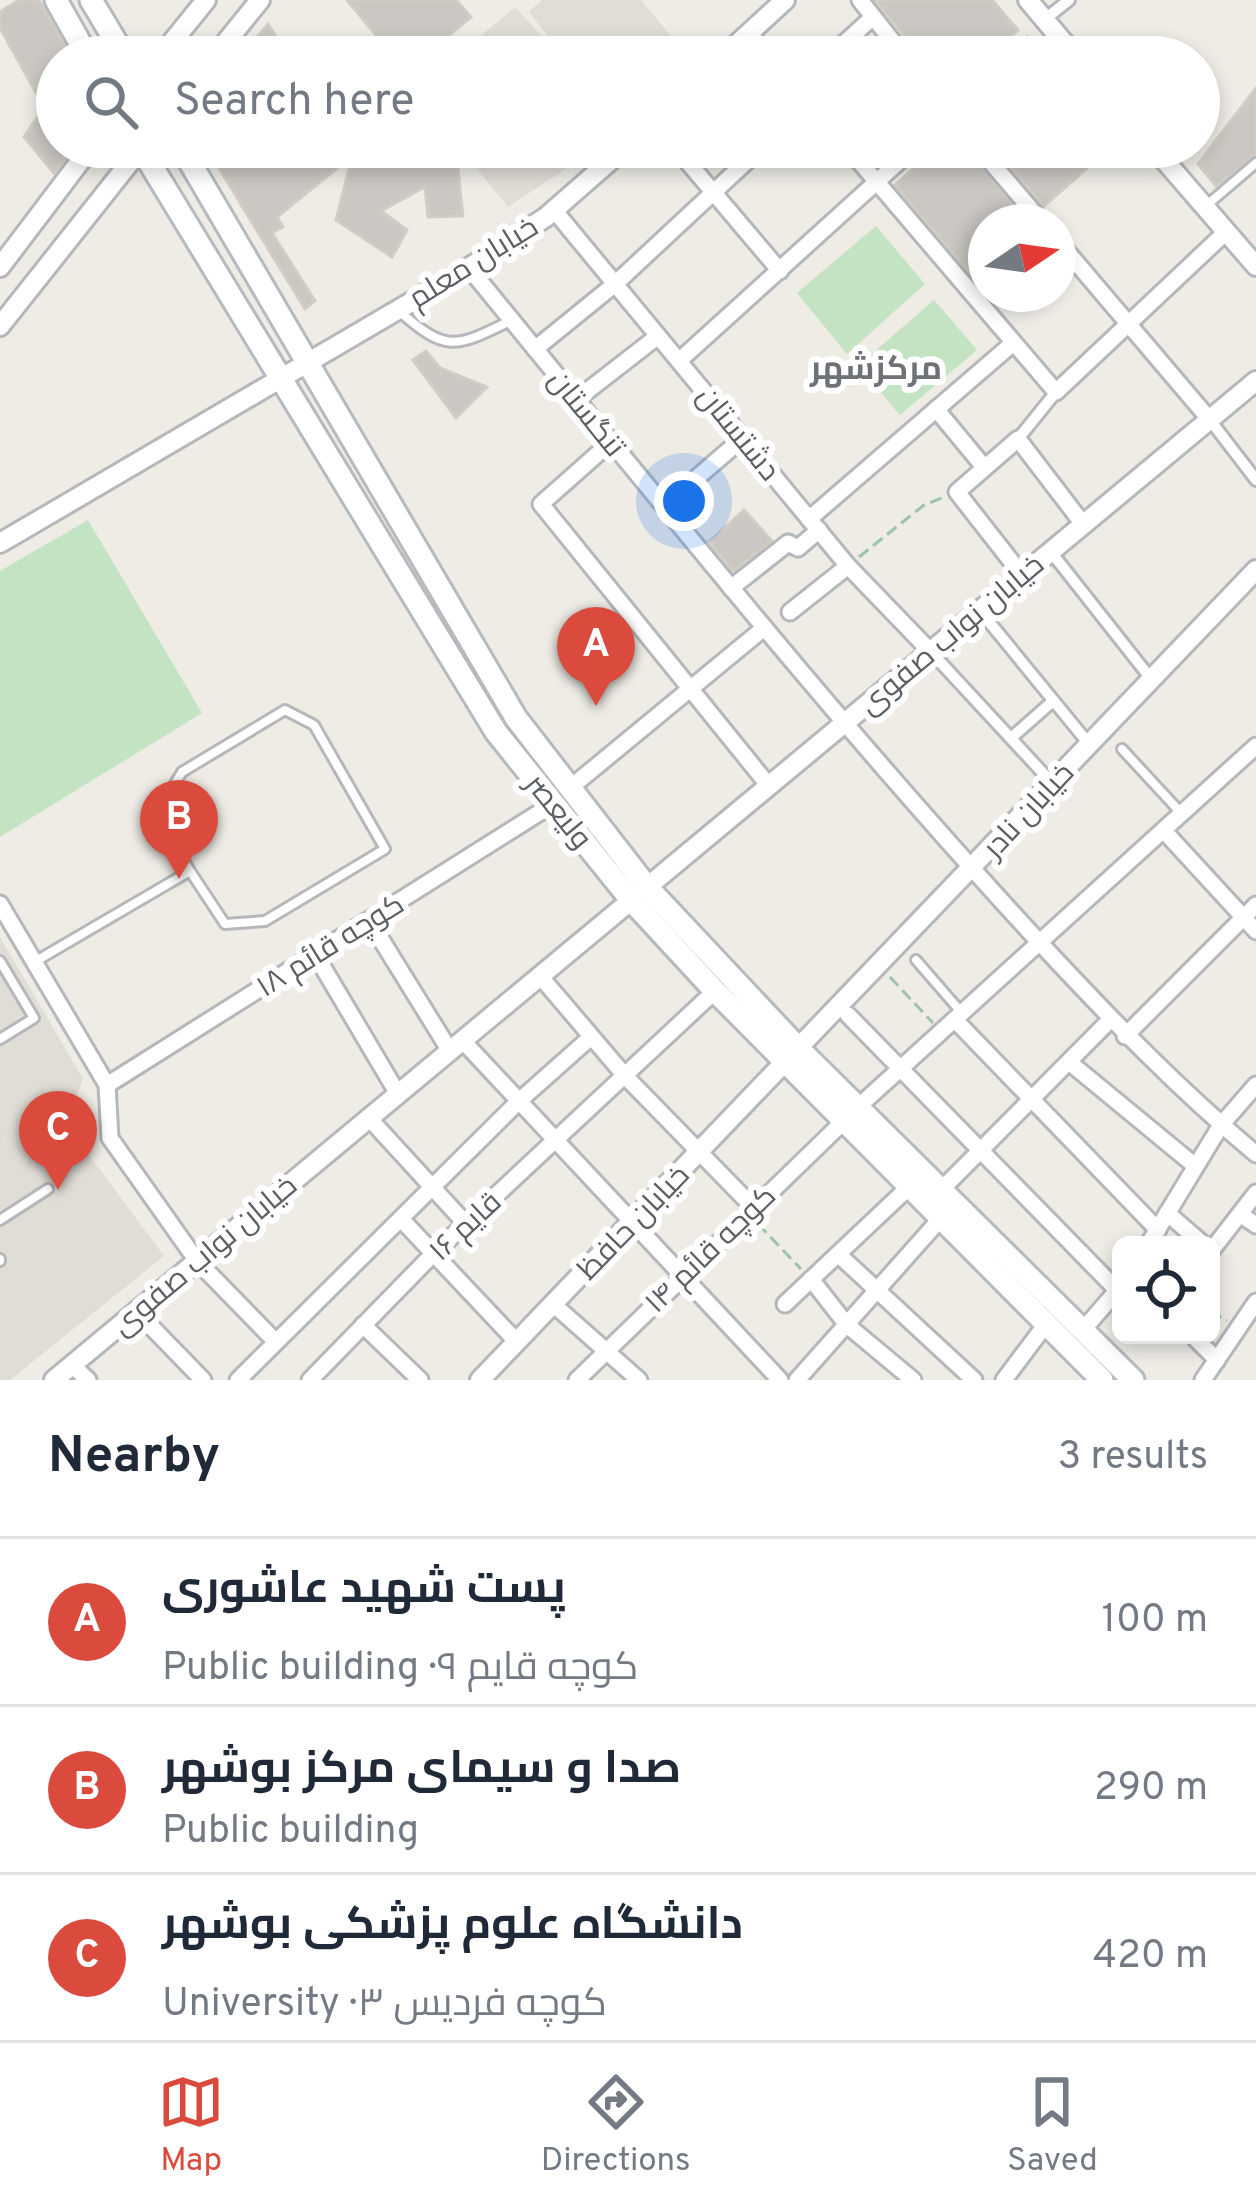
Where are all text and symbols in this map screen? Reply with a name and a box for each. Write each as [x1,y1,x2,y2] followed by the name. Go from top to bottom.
[36,36,1220,168] search box
[78,69,144,135] icon: search
[174,74,414,131] text: Search here
[968,204,1076,312] north arrow
[403,210,546,318] street label: خیابان معلم
[809,350,942,392] district label: مرکزشهر
[539,363,631,466] street label: تنگستان
[688,380,787,490] street label: دشتستان
[654,471,714,531] your location
[852,548,1053,724] street label: خیابان نواب صفوی
[557,607,635,706] pin: A
[975,756,1083,869] street label: خیابان نادر
[514,766,599,858] street label: ولیعصر
[140,780,218,879] pin: B
[251,887,412,1007] street label: کوچه قائم ۱۸
[19,1091,97,1190] pin: C
[571,1158,699,1289] street label: خیابان حافظ
[105,1169,306,1345] street label: خیابان نواب صفوی
[638,1179,785,1323] street label: کوچه قائم ۱۴
[423,1185,511,1271] street label: قایم ۱۶
[1112,1236,1220,1344] map controls
[1112,1236,1220,1344] button: locate
[48,1426,220,1491] text: Nearby
[1058,1434,1208,1483] text: 3 results
[162,1562,566,1619] text: پست شهید عاشوری
[73,1597,101,1646] text: A
[1101,1597,1208,1646] text: 100 m
[162,1645,638,1694] text: Public building · کوچه قایم ۹
[162,1742,681,1799] text: صدا و سیمای مرکز بوشهر
[74,1765,100,1814] text: B
[1094,1765,1208,1814] text: 290 m
[162,1808,419,1857] text: Public building
[162,1898,743,1955] text: دانشگاه علوم پزشکی بوشهر
[75,1933,99,1982] text: C
[1093,1933,1208,1982] text: 420 m
[162,1981,607,2030] text: University · کوچه فردیس ۳
[158,2069,224,2183] tab: Map
[541,2069,691,2183] tab: Directions
[1007,2069,1098,2183] tab: Saved

